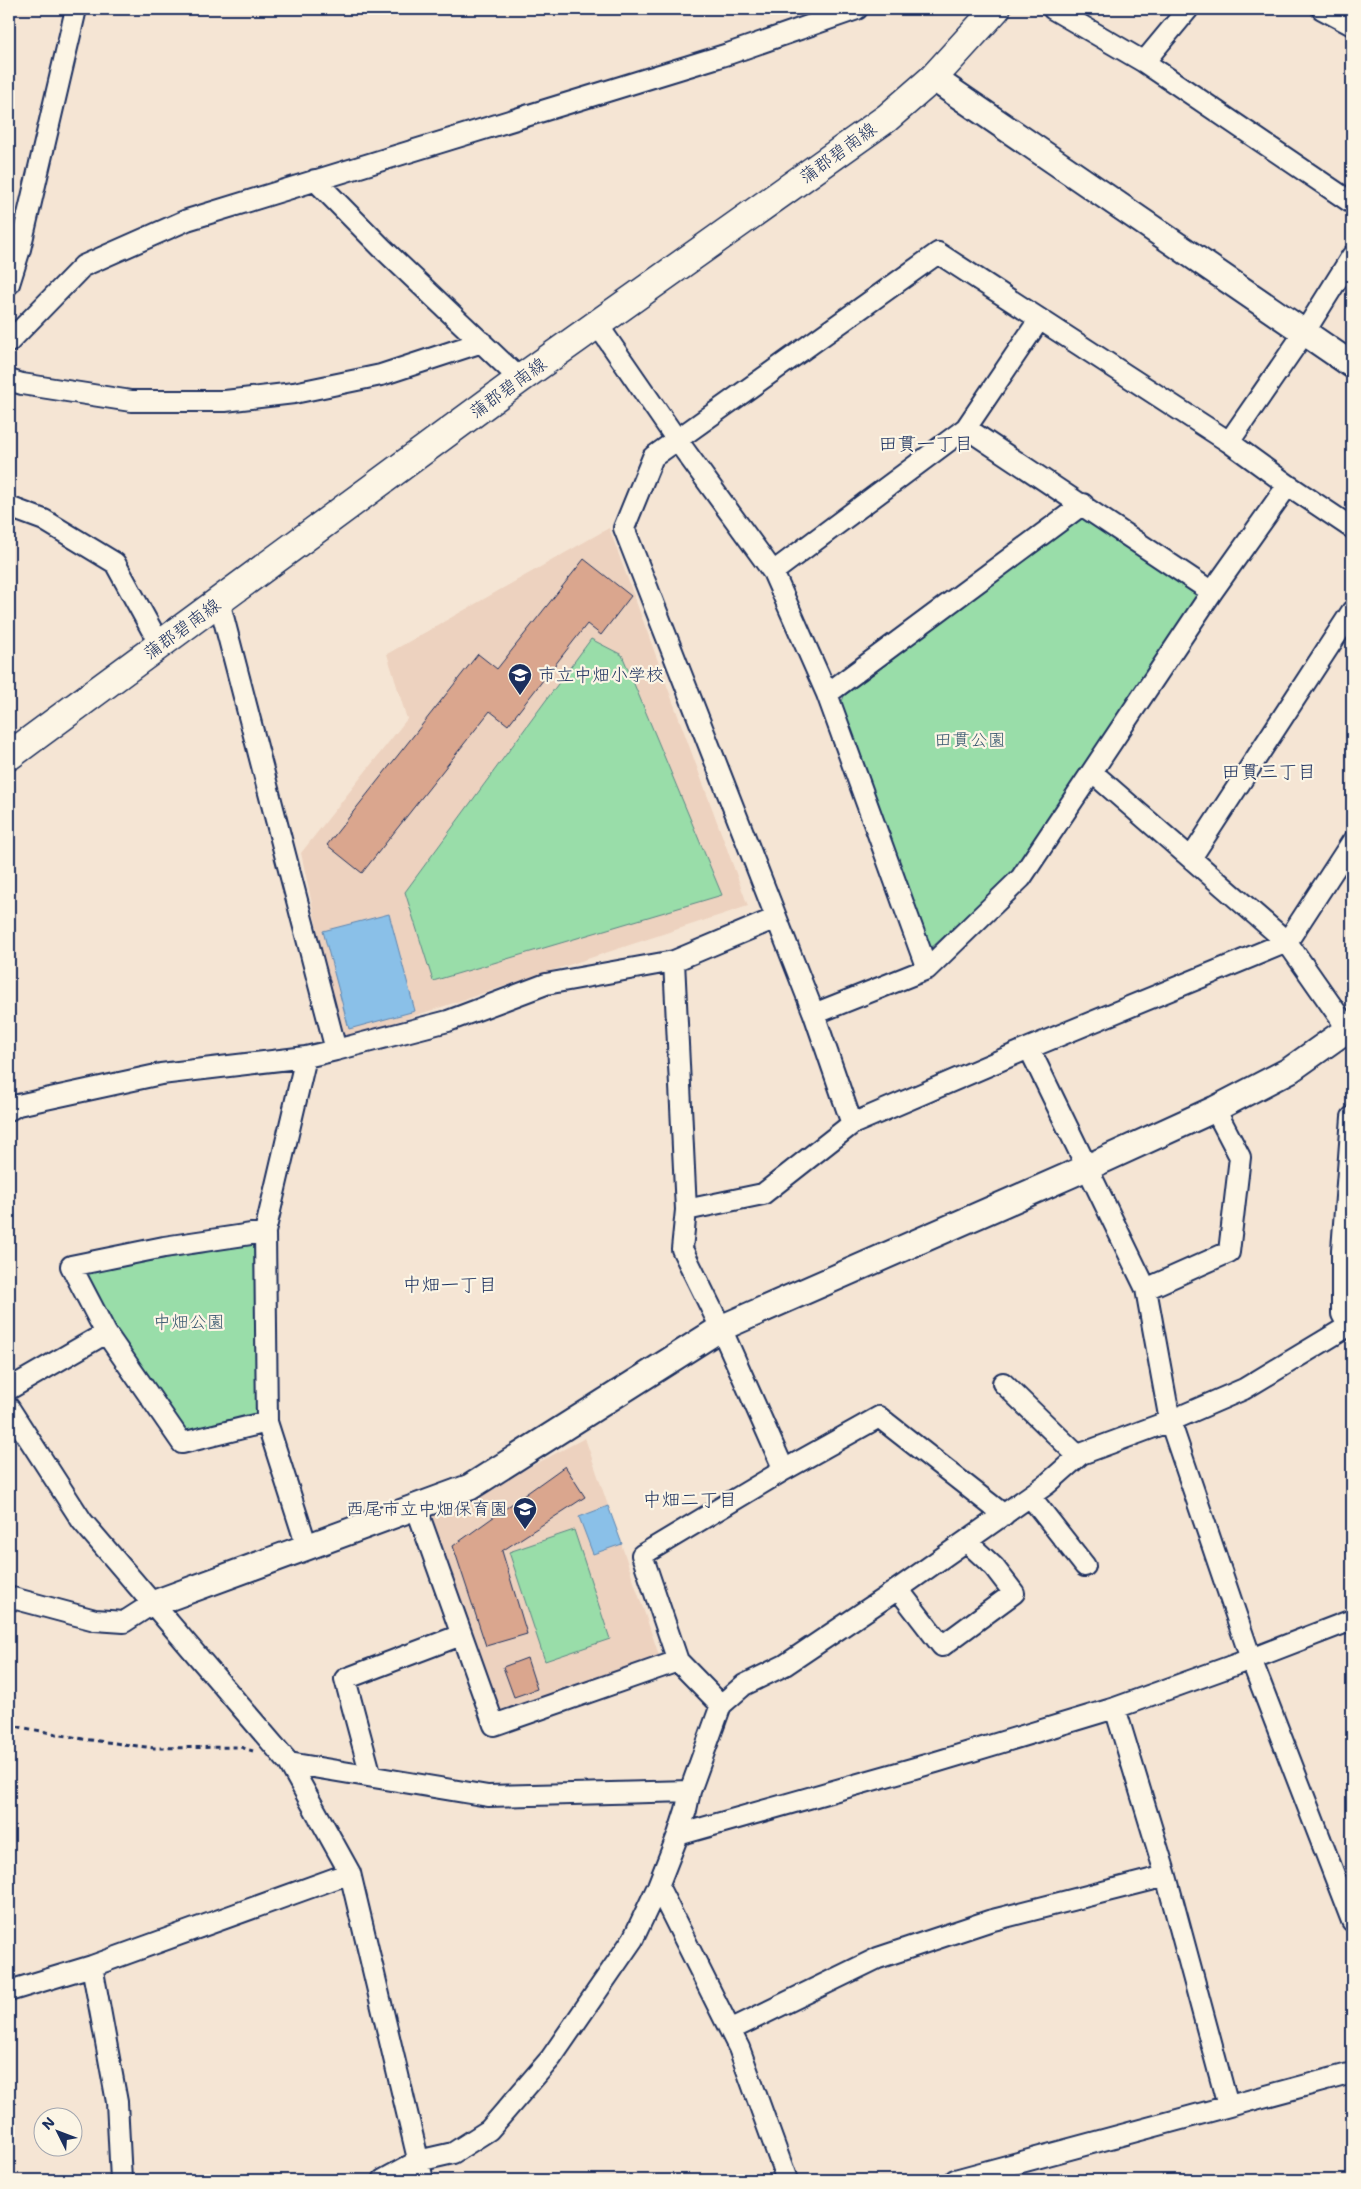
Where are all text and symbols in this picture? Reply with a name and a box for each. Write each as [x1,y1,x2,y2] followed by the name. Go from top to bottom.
[795,117,881,189] street label: 蒲郡碧南線
[465,352,551,424] street label: 蒲郡碧南線
[878,431,974,456] district label: 田貫一丁目
[139,593,225,665] street label: 蒲郡碧南線
[507,662,533,696] school or university icon: 市立中畑小学校
[538,663,664,687] place label: 市立中畑小学校
[934,728,1006,752] park label: 田貫公園
[1221,759,1317,784] district label: 田貫三丁目
[402,1272,498,1297] district label: 中畑一丁目
[153,1310,225,1334] park label: 中畑公園
[642,1487,738,1512] district label: 中畑二丁目
[512,1496,538,1530] school or university icon: 西尾市立中畑保育園
[346,1497,508,1521] place label: 西尾市立中畑保育園
[32,2106,82,2156] north arrow
[38,2113,59,2133] text: N

